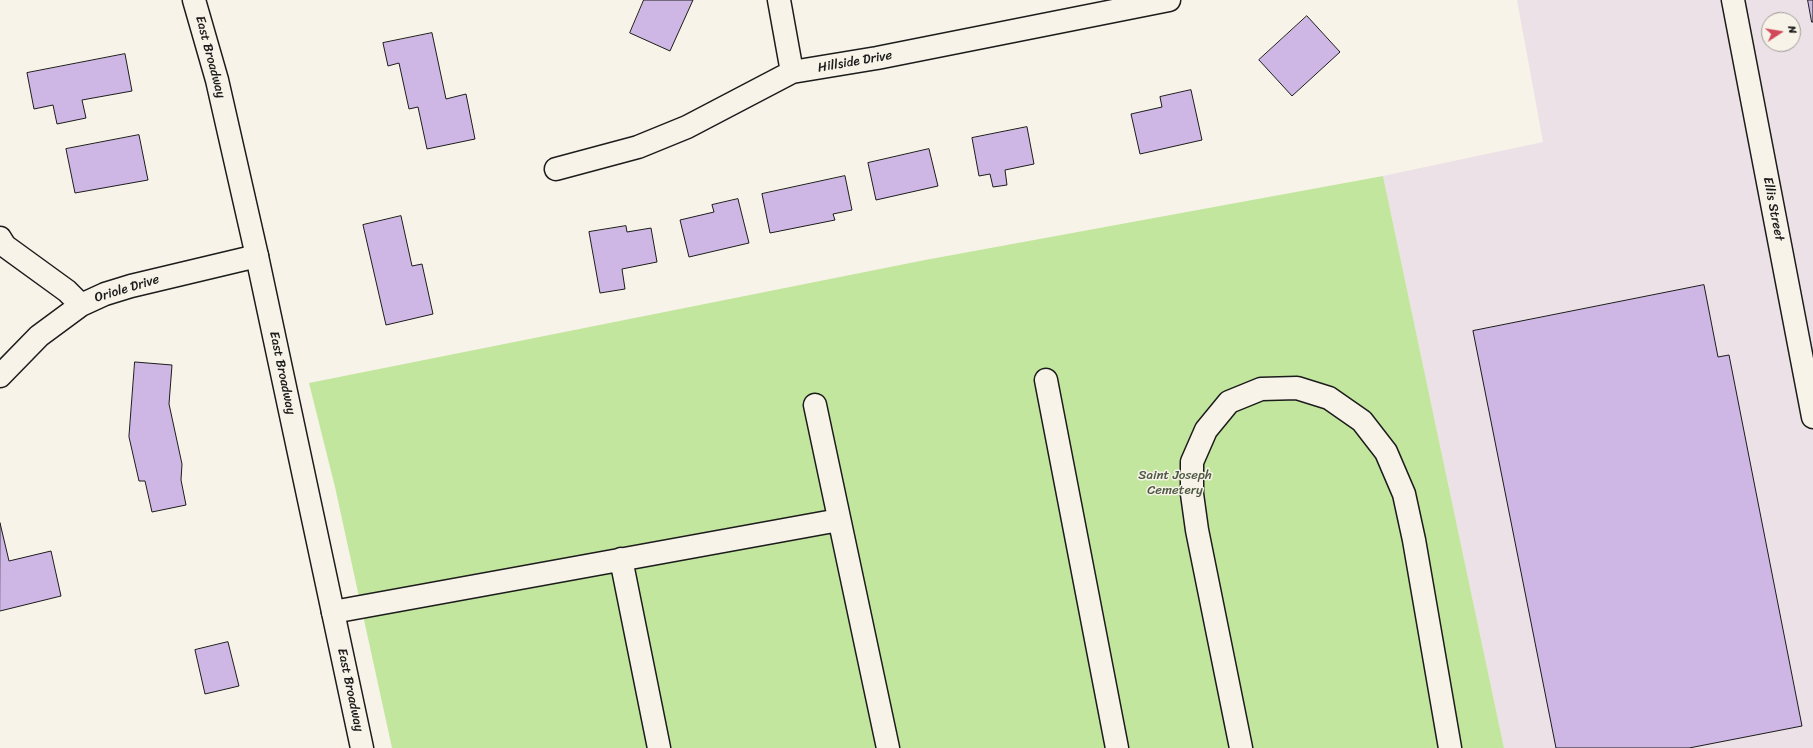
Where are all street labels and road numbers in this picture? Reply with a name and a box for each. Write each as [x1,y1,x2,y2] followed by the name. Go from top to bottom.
[192,14,228,100] street label: East Broadway
[817,48,893,76] street label: Hillside Drive
[1759,176,1787,242] street label: Ellis Street
[93,272,161,306] street label: Oriole Drive
[266,330,298,416] street label: East Broadway
[334,647,366,733] street label: East Broadway

